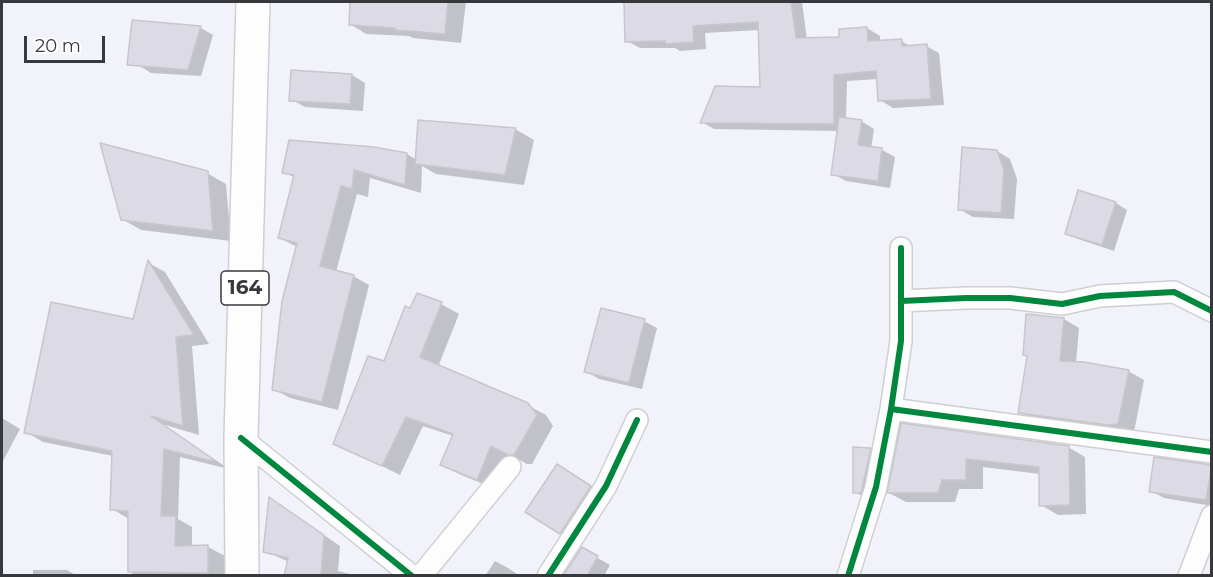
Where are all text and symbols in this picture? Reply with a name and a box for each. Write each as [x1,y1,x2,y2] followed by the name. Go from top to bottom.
[27,24,108,62] scale bar
[35,35,81,57] text: 20 m
[221,271,269,305] road number: 164

